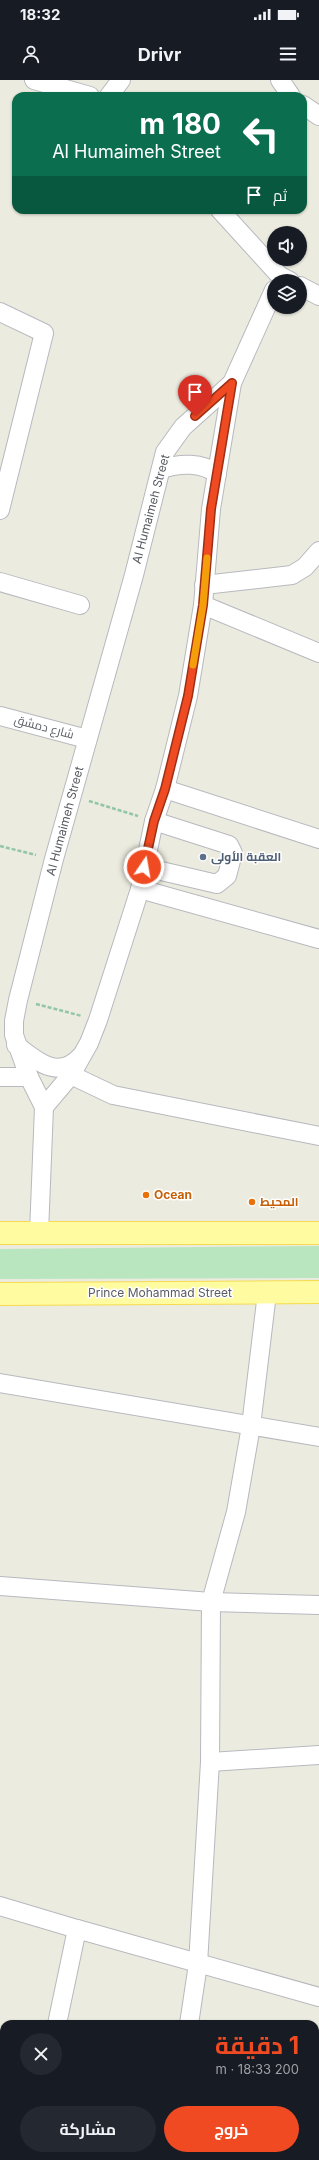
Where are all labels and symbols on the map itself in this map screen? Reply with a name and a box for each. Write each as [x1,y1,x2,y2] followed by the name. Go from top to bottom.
[178,375,212,416] pin
[129,452,172,565] street label: Al Humaimeh Street
[12,711,76,743] street label: شارع دمشق
[43,764,86,877] street label: Al Humaimeh Street
[123,846,165,888] position arrow
[211,849,281,865] place label: العقبة الأولى
[198,852,208,862] marker: العقبة الأولى
[154,1187,192,1202] place label: Ocean
[141,1190,151,1200] marker: Ocean
[260,1194,299,1209] place label: المحيط
[247,1197,257,1207] marker: المحيط
[88,1285,232,1300] street label: Prince Mohammad Street

